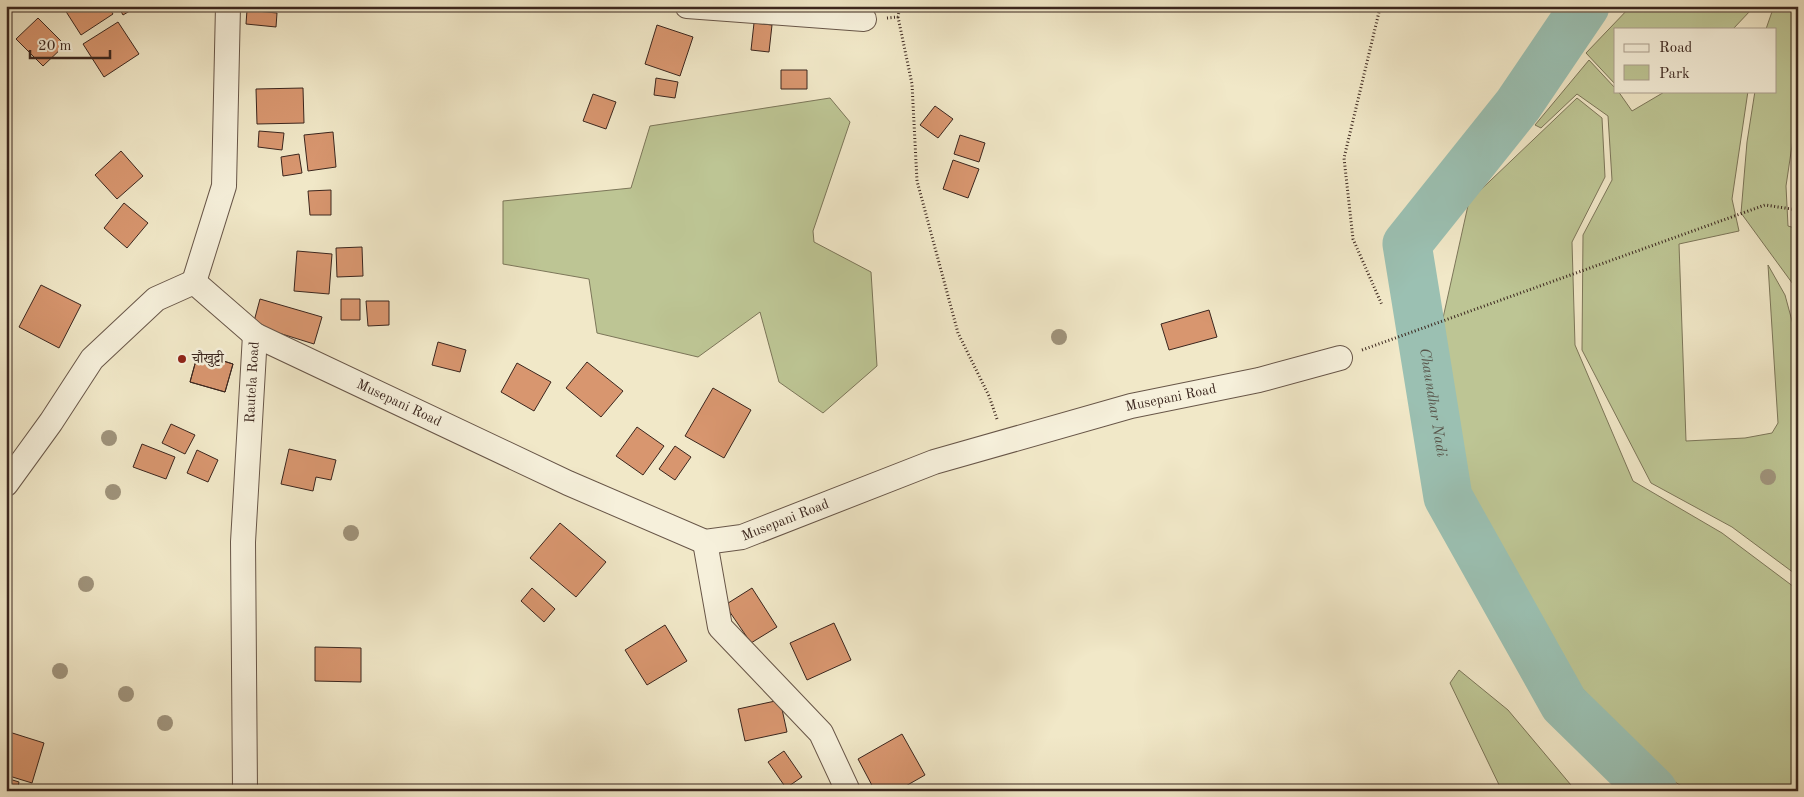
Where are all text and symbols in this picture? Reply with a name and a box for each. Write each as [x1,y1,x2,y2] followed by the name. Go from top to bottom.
[30,28,110,60] scale bar
[1614,28,1776,92] legend
[38,39,72,54] text: 20 m
[1659,41,1693,56] text: Road
[1659,67,1690,82] text: Park
[243,341,262,423] street label: Rautela Road
[1416,347,1449,458] water label: Chaundhar Nadi
[191,350,224,367] place label: चौखुट्टी
[176,353,188,365] marker: चौखुट्टी
[354,377,444,429] street label: Musepani Road
[1124,382,1217,414] street label: Musepani Road
[740,497,831,543] street label: Musepani Road

